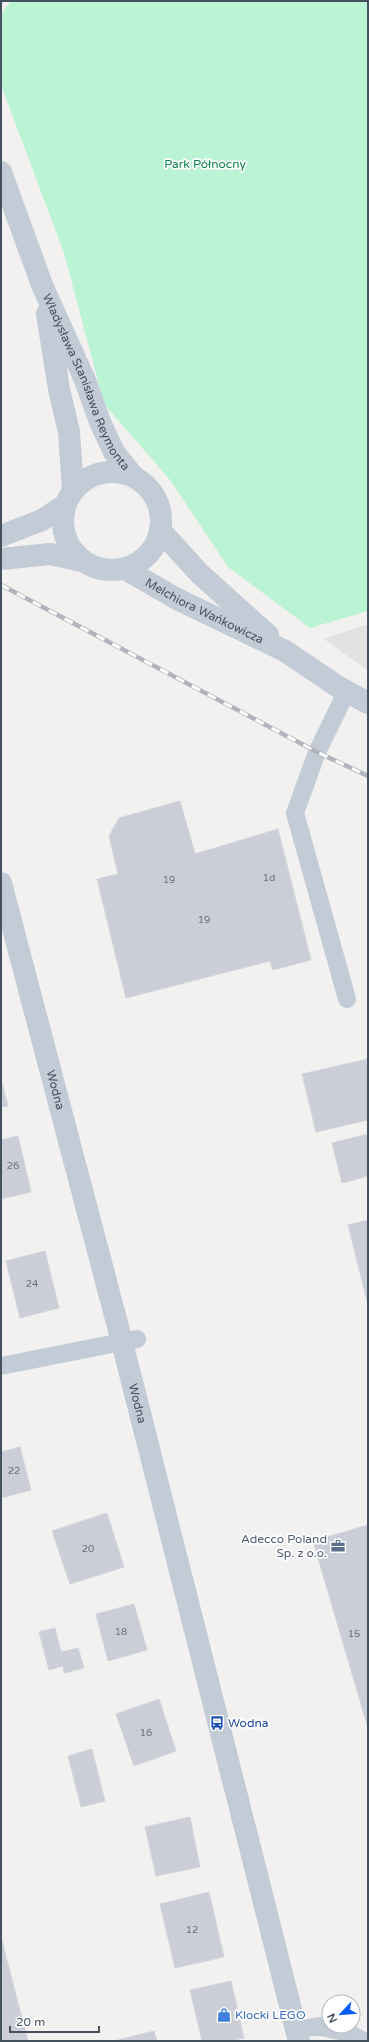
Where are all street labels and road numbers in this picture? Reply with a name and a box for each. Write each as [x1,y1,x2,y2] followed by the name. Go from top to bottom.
[40,291,133,473] street label: Władysława Stanisława Reymonta
[143,575,266,647] street label: Melchiora Wańkowicza
[44,1069,67,1111] street label: Wodna
[126,1382,149,1425] street label: Wodna

